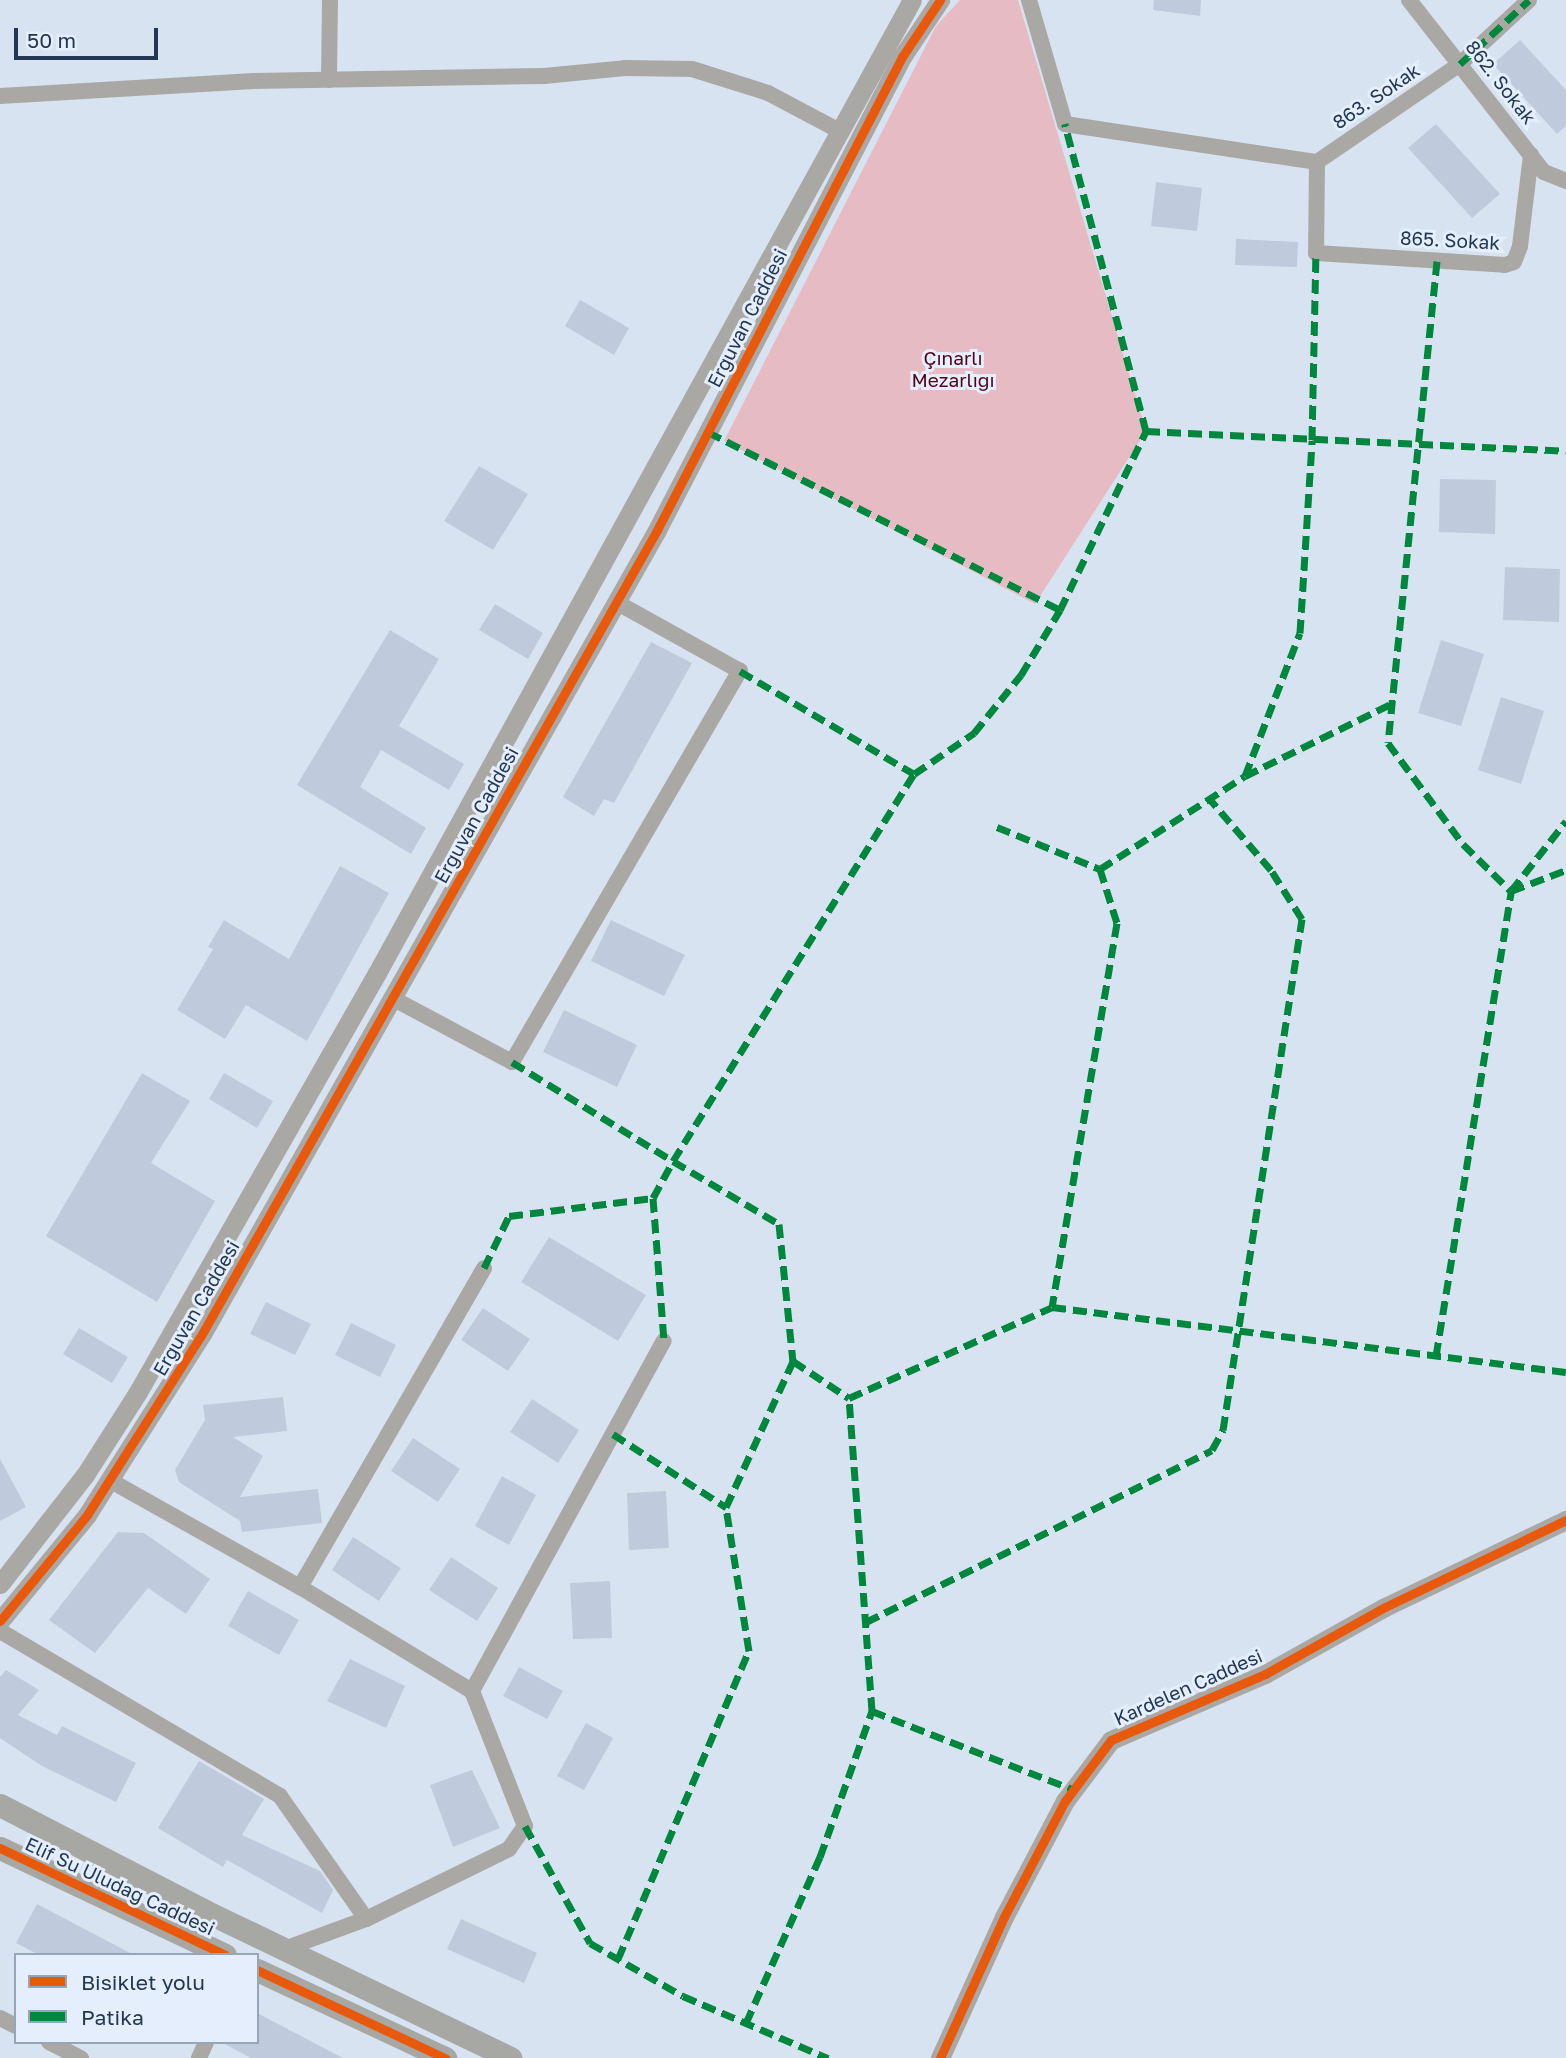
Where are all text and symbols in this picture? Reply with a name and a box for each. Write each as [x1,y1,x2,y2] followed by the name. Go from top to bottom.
[18,14,161,58] scale bar
[27,27,76,53] text: 50 m
[1461,36,1541,128] street label: 862. Sokak
[1328,59,1424,133] street label: 863. Sokak
[1399,226,1501,254] street label: 865. Sokak
[702,245,792,391] street label: Erguvan Caddesi
[911,347,995,391] park label: Çınarlı Mezarlığı
[429,743,523,887] street label: Erguvan Caddesi
[148,1236,244,1380] street label: Erguvan Caddesi
[1110,1644,1266,1730] street label: Kardelen Caddesi
[22,1832,218,1940] street label: Elif Su Uludağ Caddesi
[14,1953,259,2044] legend
[81,1969,205,1995] text: Bisiklet yolu
[81,2004,144,2030] text: Patika

